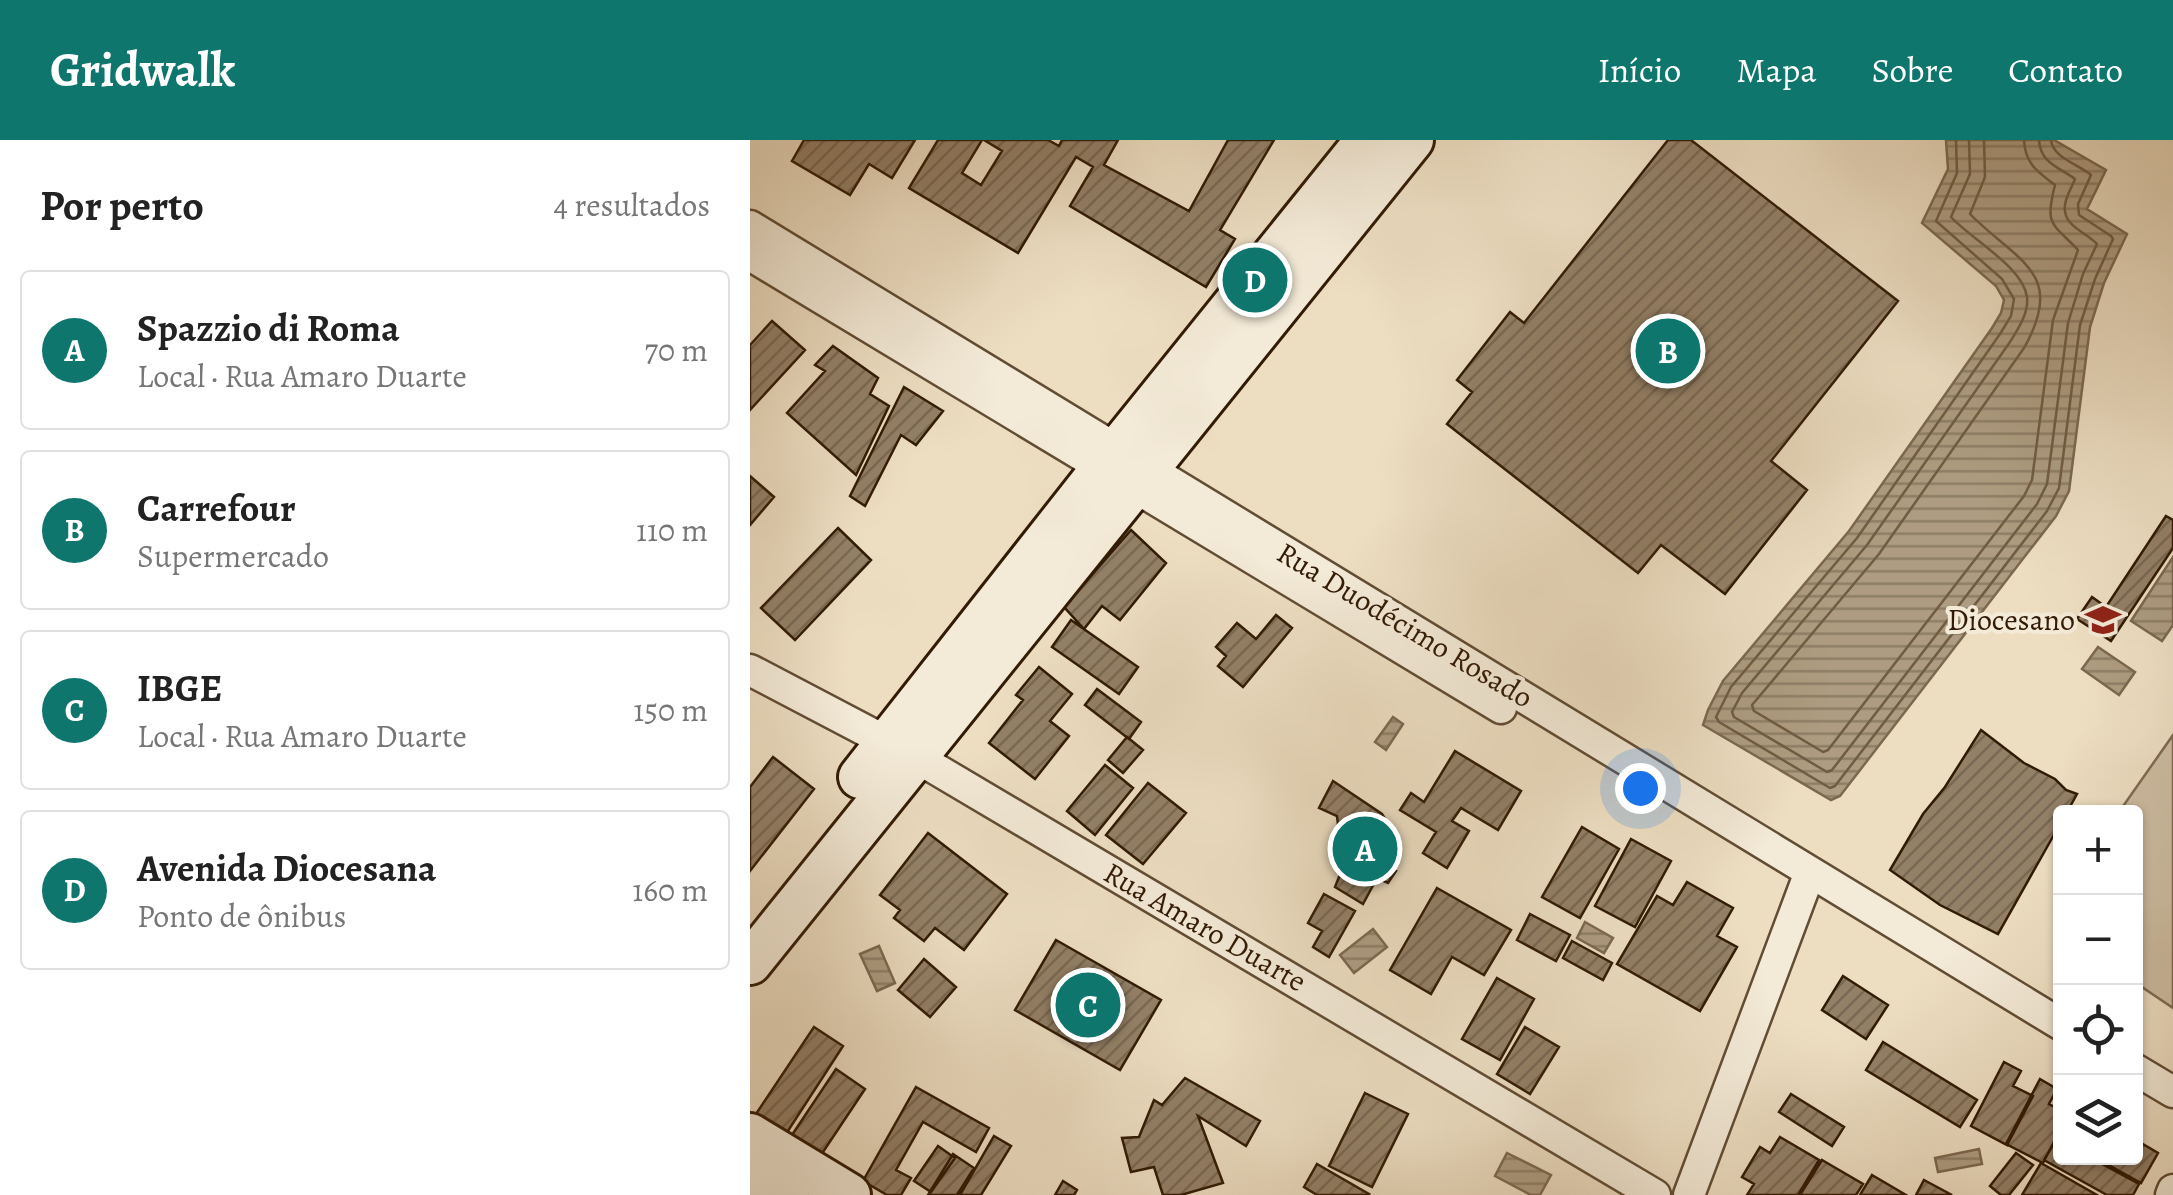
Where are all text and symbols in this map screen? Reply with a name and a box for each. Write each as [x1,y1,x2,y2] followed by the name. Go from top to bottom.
[50,37,235,103] text: Gridwalk
[1598,46,1681,94] text: Início
[1736,46,1817,94] text: Mapa
[1872,46,1953,94] text: Sobre
[2008,46,2123,94] text: Contato
[40,177,204,234] text: Por perto
[553,183,710,227] text: 4 resultados
[1222,242,1288,318] pin: D
[137,302,400,354] text: Spazzio di Roma
[1636,314,1700,388] pin: B
[64,328,85,372] text: A
[645,328,708,372] text: 70 m
[137,354,467,398] text: Local · Rua Amaro Duarte
[137,482,296,534] text: Carrefour
[64,508,85,552] text: B
[636,508,708,552] text: 110 m
[1270,533,1540,717] street label: Rua Duodécimo Rosado
[137,534,329,578] text: Supermercado
[1947,600,2075,640] place label: Diocesano
[2084,601,2122,639] school or university icon: Diocesano
[137,662,222,714] text: IBGE
[65,688,84,732] text: C
[633,688,708,732] text: 150 m
[137,714,467,758] text: Local · Rua Amaro Duarte
[1615,763,1666,814] your location
[2053,805,2143,1165] map controls
[2053,805,2143,895] button: +
[1332,812,1398,886] pin: A
[137,842,436,894] text: Avenida Diocesana
[1096,853,1314,1001] street label: Rua Amaro Duarte
[63,868,86,912] text: D
[632,868,708,912] text: 160 m
[137,894,346,938] text: Ponto de ônibus
[2053,895,2143,985] button: −
[1056,968,1120,1042] pin: C
[2053,985,2143,1075] button: locate
[2053,1075,2143,1165] button: layers

